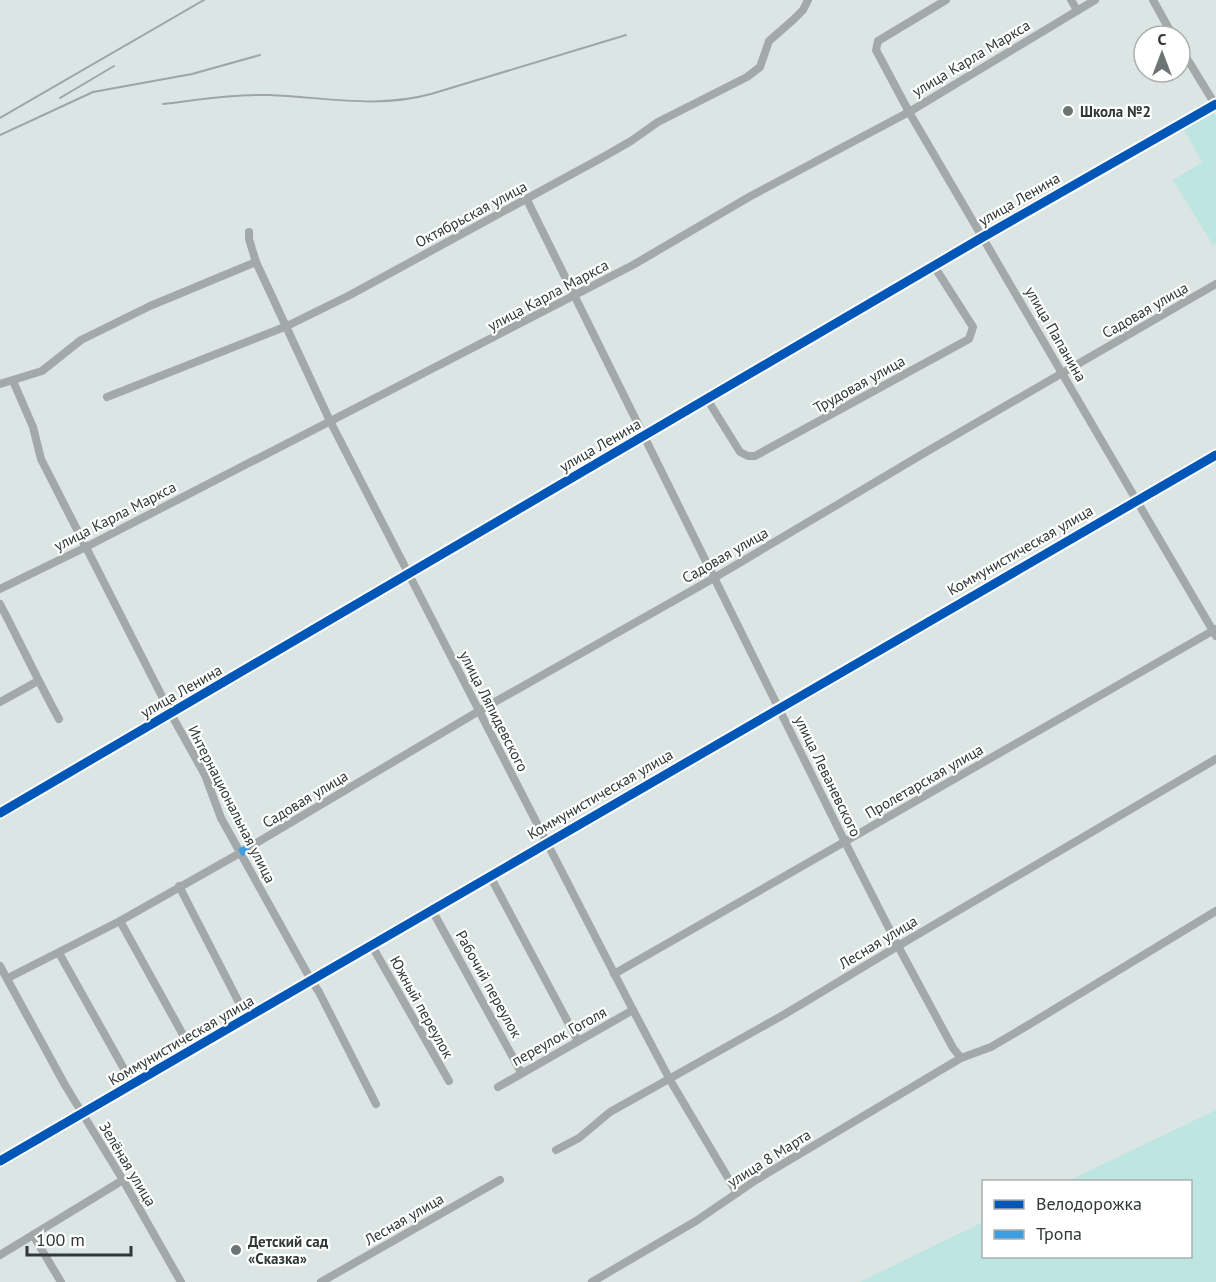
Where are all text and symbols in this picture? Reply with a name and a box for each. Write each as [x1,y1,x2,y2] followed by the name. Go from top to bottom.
[908,15,1034,101] street label: улица Карла Маркса
[1132,24,1192,84] north arrow
[1158,29,1167,49] text: С
[1080,102,1151,121] place label: Школа №2
[1061,104,1075,118] marker: Школа №2
[975,168,1063,230] street label: улица Ленина
[412,176,530,252] street label: Октябрьская улица
[484,255,612,335] street label: улица Карла Маркса
[1099,278,1191,342] street label: Садовая улица
[1021,283,1091,385] street label: улица Папанина
[810,351,908,417] street label: Трудовая улица
[556,414,644,476] street label: улица Ленина
[51,477,179,555] street label: улица Карла Маркса
[944,501,1096,599] street label: Коммунистическая улица
[679,523,771,587] street label: Садовая улица
[455,647,533,775] street label: улица Ляпидевского
[137,660,225,722] street label: улица Ленина
[790,712,866,840] street label: улица Леваневского
[184,722,280,886] street label: Интернациональная улица
[862,739,986,823] street label: Пролетарская улица
[524,745,676,843] street label: Коммунистическая улица
[259,766,351,832] street label: Садовая улица
[834,911,921,973] street label: Лесная улица
[452,927,527,1042] street label: Рабочий переулок
[386,952,458,1062] street label: Южный переулок
[105,991,257,1089] street label: Коммунистическая улица
[508,1002,610,1070] street label: переулок Гоголя
[95,1118,161,1210] street label: Зелёная улица
[724,1125,814,1191] street label: улица 8 Марта
[982,1180,1192,1258] legend
[360,1189,447,1250] street label: Лесная улица
[1036,1192,1142,1215] text: Велодорожка
[27,1219,130,1257] scale bar
[1036,1222,1082,1245] text: Тропа
[36,1228,85,1251] text: 100 m
[248,1232,329,1268] place label: Детский сад «Сказка»
[229,1243,243,1257] marker: Детский сад «Сказка»

